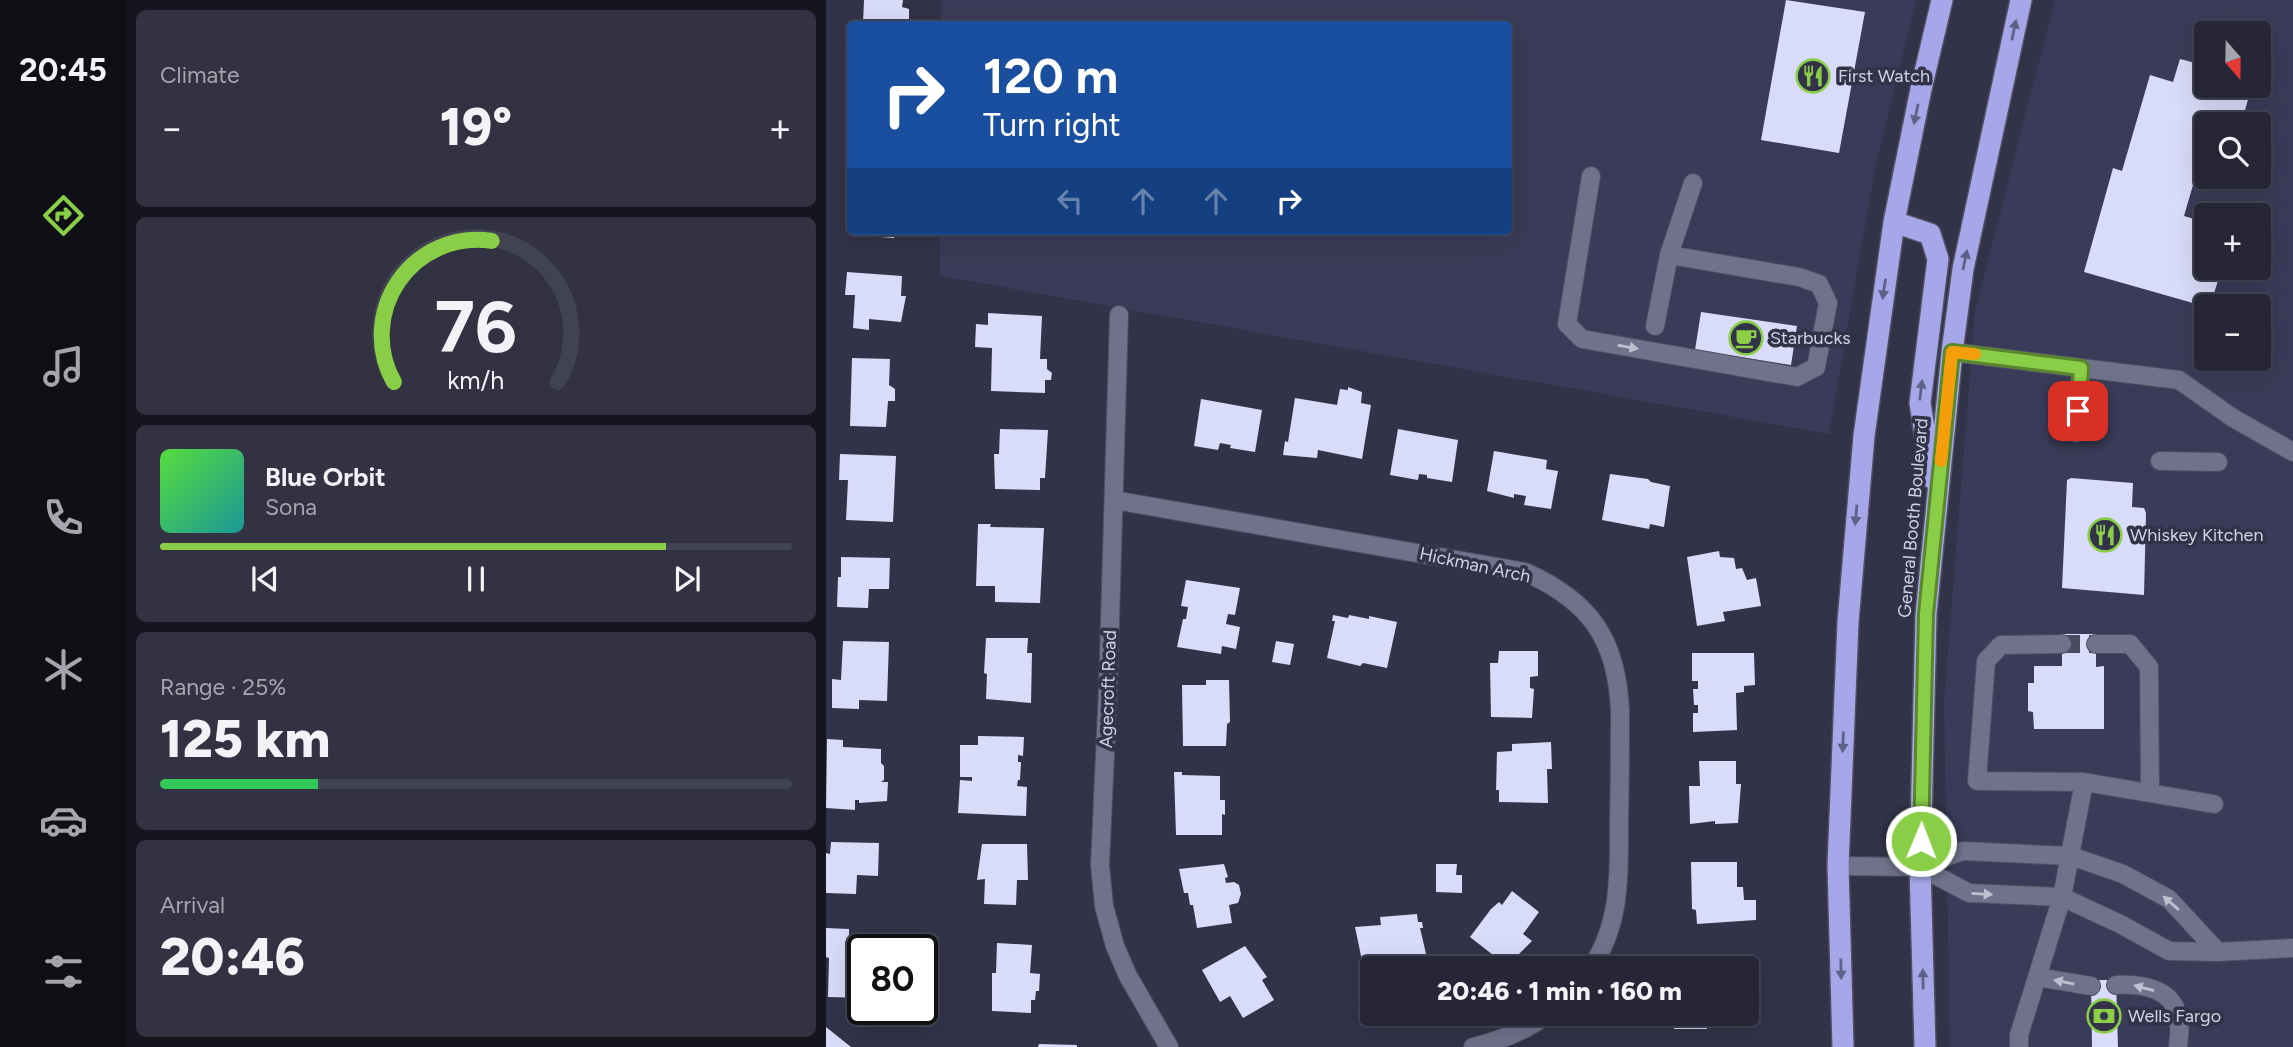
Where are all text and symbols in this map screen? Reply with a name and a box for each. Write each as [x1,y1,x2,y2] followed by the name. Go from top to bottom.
[2009,19,2020,41] one-way arrow
[2194,21,2272,98] north arrow
[2194,21,2271,371] map controls
[983,46,1118,105] text: 120 m
[868,49,959,140] icon: right
[19,51,107,89] text: 20:45
[1794,57,1832,95] restaurant icon: First Watch
[160,61,239,89] text: Climate
[1838,65,1930,87] place label: First Watch
[440,96,512,158] text: 19°
[1910,103,1921,125] one-way arrow
[160,105,184,151] text: −
[768,105,792,151] text: +
[983,106,1121,144] text: Turn right
[2194,112,2271,189] button: search
[1051,182,1089,220] icon: left
[1124,182,1162,220] icon: ahead
[1197,182,1235,220] icon: ahead
[1270,182,1308,220] icon: right
[39,191,88,240] icon: directions
[2194,203,2271,280] button: +
[1960,249,1971,271] one-way arrow
[1878,278,1889,300] one-way arrow
[435,284,517,371] text: 76
[2194,294,2271,371] button: −
[1727,319,1765,357] cafe icon: Starbucks
[1770,327,1851,349] place label: Starbucks
[39,342,88,391] icon: music
[1617,342,1639,353] one-way arrow
[447,365,505,395] text: km/h
[1916,379,1927,401] one-way arrow
[2048,381,2108,441] pin
[2059,392,2097,430] icon: arrive
[1893,417,1933,619] street label: General Booth Boulevard
[265,461,386,493] text: Blue Orbit
[39,493,88,542] icon: phone
[265,493,317,521] text: Sona
[1850,504,1861,526] one-way arrow
[2086,516,2124,554] restaurant icon: Whiskey Kitchen
[2130,524,2264,546] place label: Whiskey Kitchen
[1417,542,1533,588] street label: Hickman Arch
[246,560,284,598] icon: previous
[457,560,495,598] icon: pause
[668,560,706,598] icon: next
[1095,630,1121,748] street label: Agecroft Road
[39,645,88,694] icon: climate
[160,673,286,701] text: Range · 25%
[160,708,330,770] text: 125 km
[1838,731,1849,753] one-way arrow
[39,796,88,845] icon: car
[1884,804,1958,878] position arrow
[1971,888,1993,899] one-way arrow
[160,891,225,919] text: Arrival
[2162,895,2180,911] one-way arrow
[160,926,305,988] text: 20:46
[847,934,938,1025] speed limit sign: 80
[39,947,88,996] icon: filters
[1835,959,1846,981] one-way arrow
[1918,968,1929,990] one-way arrow
[1437,975,1682,1007] text: 20:46 · 1 min · 160 m
[2053,977,2075,988] one-way arrow
[2133,982,2155,993] one-way arrow
[2085,997,2123,1035] bank icon: Wells Fargo
[2128,1005,2221,1027] place label: Wells Fargo

